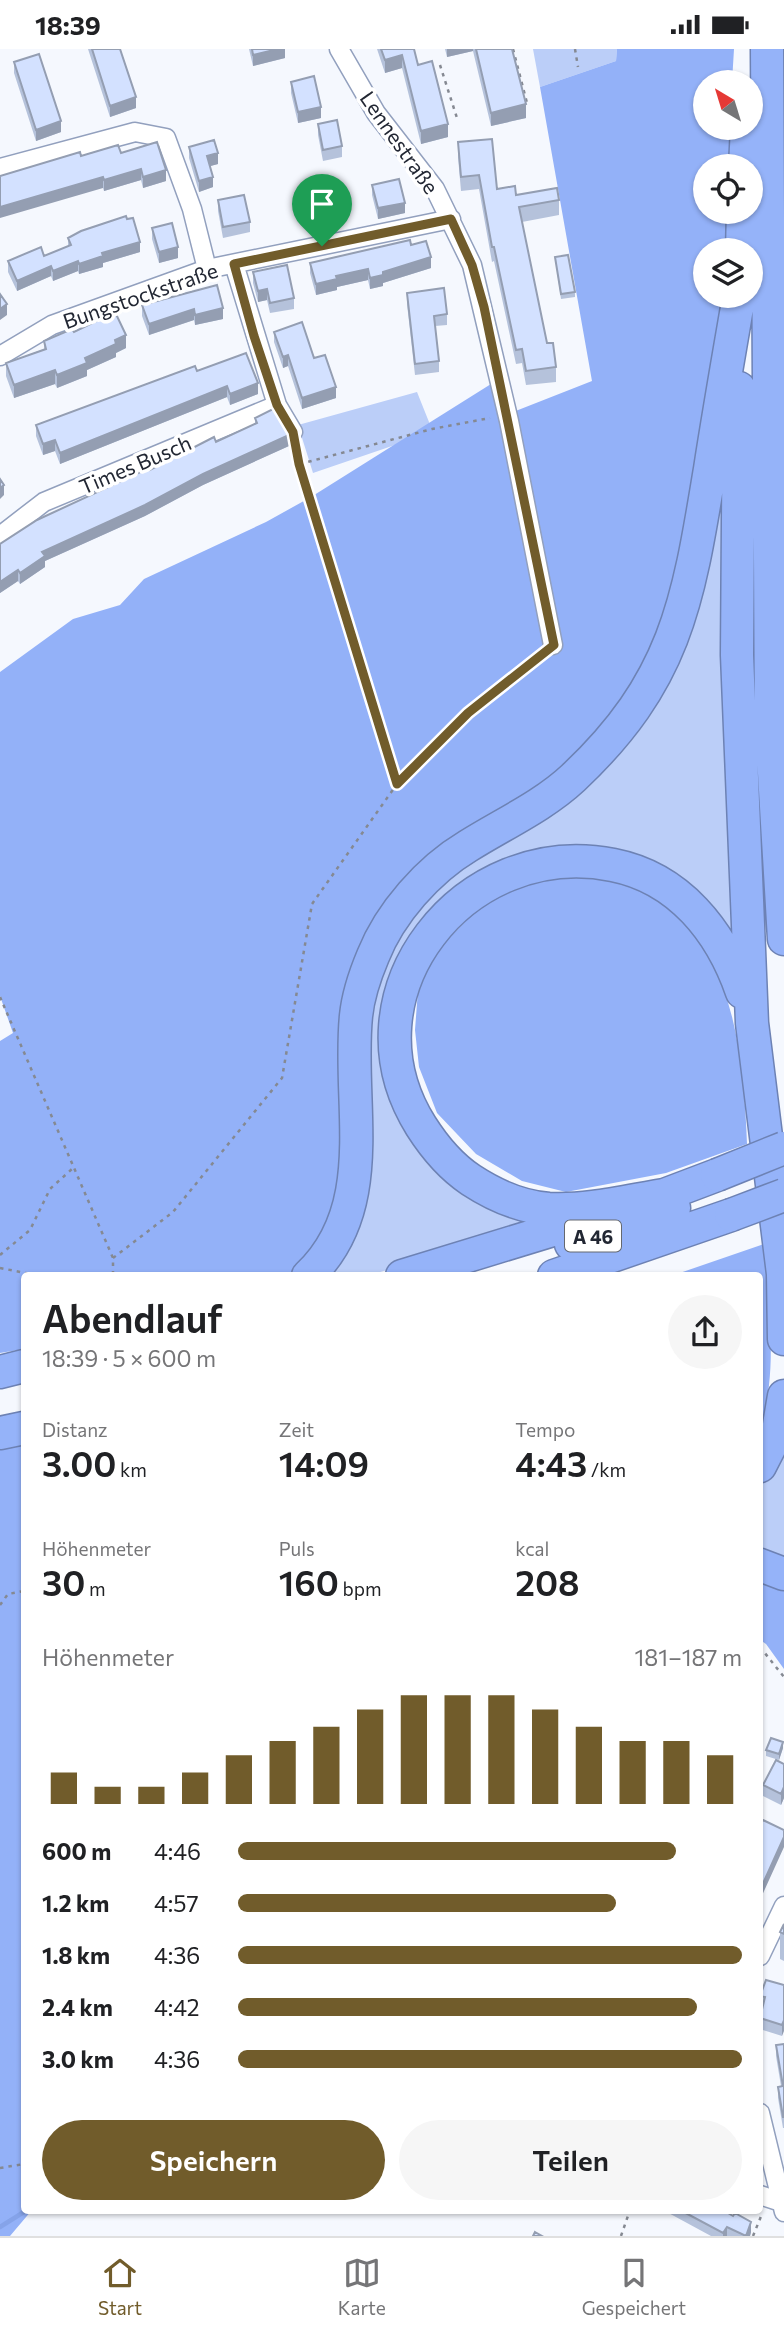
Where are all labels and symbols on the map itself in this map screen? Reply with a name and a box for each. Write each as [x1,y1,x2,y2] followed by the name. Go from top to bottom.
[693,70,763,140] north arrow
[356,86,444,198] street label: Lennestraße
[292,174,352,246] pin
[59,257,221,333] street label: Bungstockstraße
[75,429,195,499] street label: Times Busch
[565,1221,621,1252] road number: A 46

